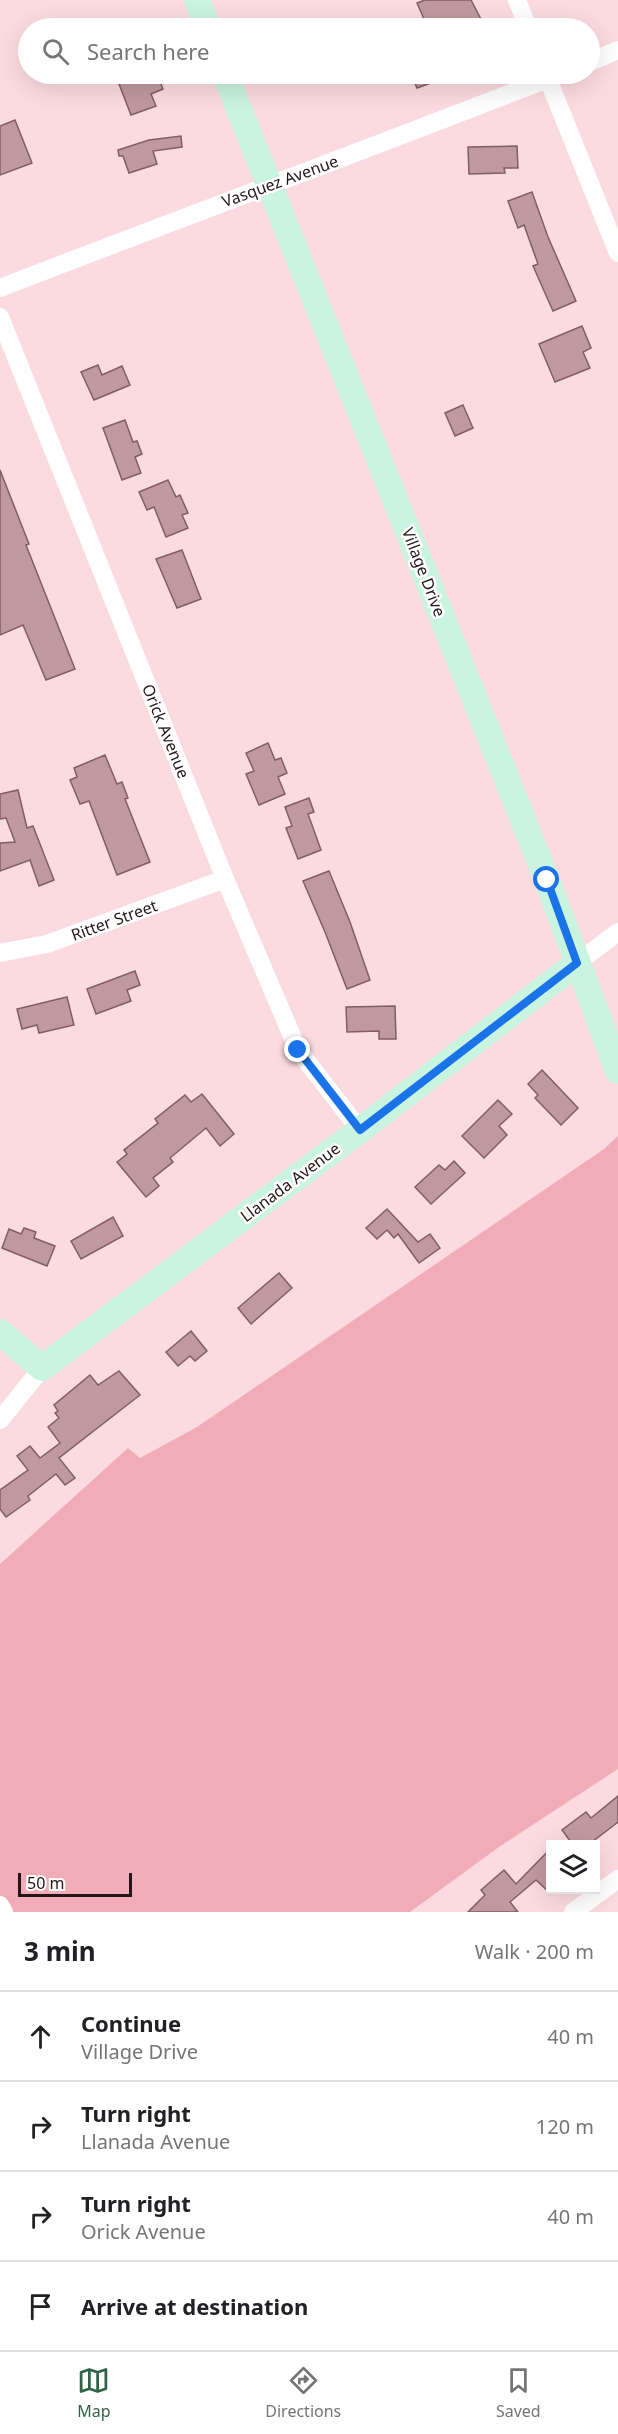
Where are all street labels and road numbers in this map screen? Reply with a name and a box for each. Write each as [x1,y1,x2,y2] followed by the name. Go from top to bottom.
[219,150,341,212] street label: Vasquez Avenue
[397,524,451,620] street label: Village Drive
[137,681,195,781] street label: Orick Avenue
[68,894,160,946] street label: Ritter Street
[236,1137,344,1227] street label: Llanada Avenue

